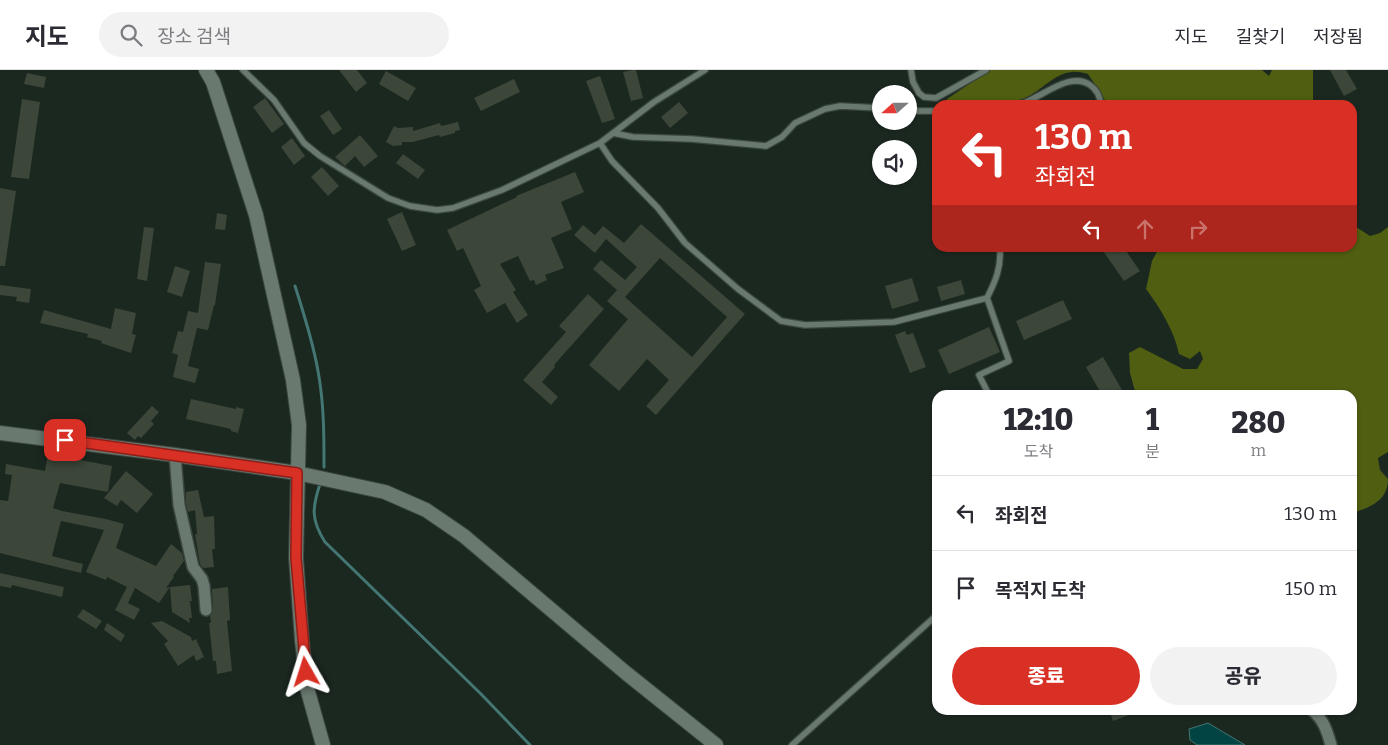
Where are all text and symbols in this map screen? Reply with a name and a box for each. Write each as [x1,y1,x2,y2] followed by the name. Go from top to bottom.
[99,12,449,57] search box
[117,21,145,49] icon: search
[25,23,69,51] text: 지도
[157,25,231,48] text: 장소 검색
[1175,26,1208,48] text: 지도
[1236,26,1285,48] text: 길찾기
[1313,26,1363,48] text: 저장됨
[872,85,918,130] north arrow
[872,85,917,185] map controls
[1035,116,1132,158] text: 130 m
[952,120,1017,185] icon: left
[872,140,917,185] button: sound
[1035,163,1096,190] text: 좌회전
[1078,215,1106,243] icon: left
[1131,215,1159,243] icon: ahead
[1184,215,1212,243] icon: right
[1004,402,1074,438] text: 12:10
[1146,402,1159,438] text: 1
[1231,405,1285,441] text: 280
[44,419,86,461] pin
[51,426,79,454] icon: arrive
[1251,441,1266,460] text: m
[1024,442,1053,461] text: 도착
[1145,442,1160,461] text: 분
[952,499,980,527] icon: left
[1284,502,1337,525] text: 130 m
[995,504,1047,527] text: 좌회전
[952,574,980,602] icon: arrive
[1285,577,1337,600] text: 150 m
[995,579,1086,602] text: 목적지 도착
[279,645,331,697] position arrow
[952,647,1140,705] button: 종료
[1150,647,1337,705] button: 공유

